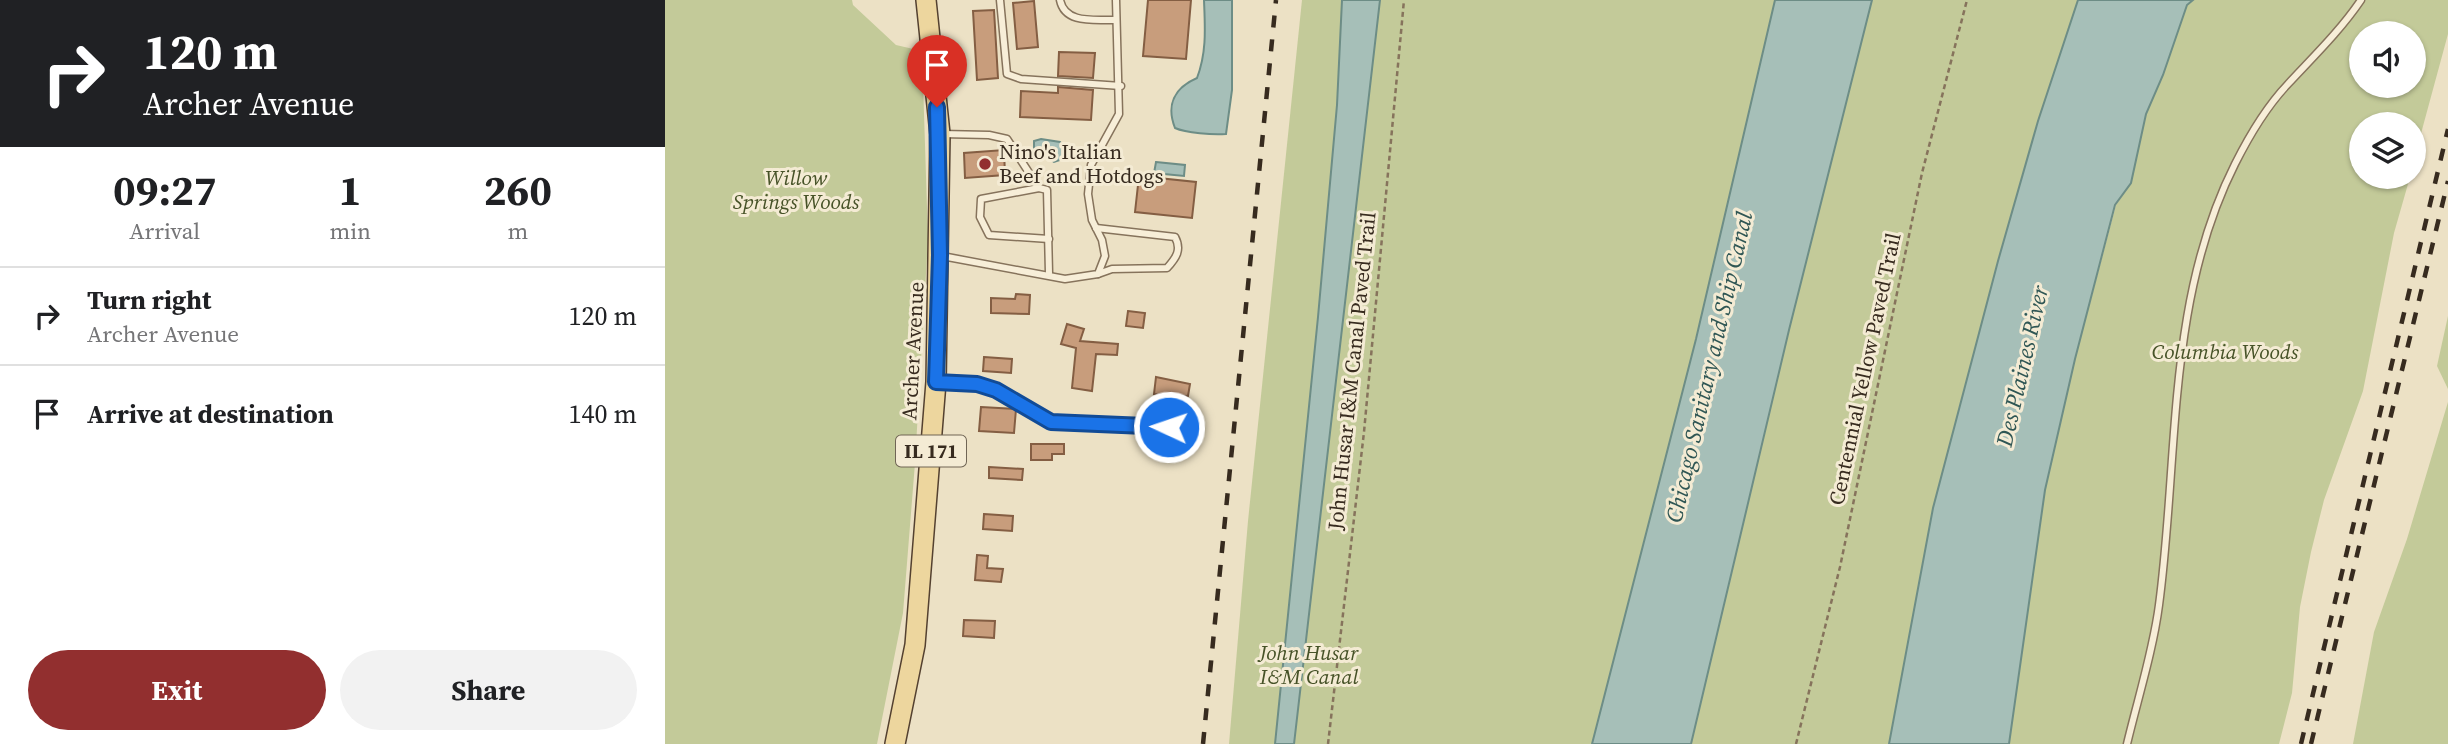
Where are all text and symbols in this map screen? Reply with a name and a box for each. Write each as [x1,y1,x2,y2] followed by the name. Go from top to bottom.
[143,18,278,85] text: 120 m
[2349,21,2426,189] map controls
[2349,21,2426,98] button: sound
[28,28,119,119] icon: right
[907,35,967,107] pin
[918,46,956,84] icon: arrive
[143,82,354,126] text: Archer Avenue
[2349,112,2426,189] button: layers
[999,137,1164,190] place label: Nino's Italian Beef and Hotdogs
[977,156,993,172] marker: Nino's Italian Beef and Hotdogs
[113,161,217,219] text: 09:27
[339,161,362,219] text: 1
[484,161,552,219] text: 260
[733,163,860,216] park label: Willow Springs Woods
[1658,208,1760,525] water label: Chicago Sanitary and Ship Canal
[1320,210,1383,532] street label: John Husar I&M Canal Paved Trail
[129,215,200,247] text: Arrival
[329,215,371,247] text: min
[508,215,528,247] text: m
[1821,230,1908,508] street label: Centennial Yellow Paved Trail
[894,281,931,421] street label: Archer Avenue
[1988,281,2056,451] water label: Des Plaines River
[87,282,211,318] text: Turn right
[28,297,66,335] icon: right
[569,298,637,334] text: 120 m
[87,318,239,350] text: Archer Avenue
[2152,337,2299,366] park label: Columbia Woods
[1132,390,1206,464] position arrow
[28,395,66,433] icon: arrive
[87,396,334,432] text: Arrive at destination
[569,396,637,432] text: 140 m
[896,436,966,466] road number: IL 171
[1257,638,1359,691] park label: John Husar I&M Canal
[28,650,326,730] button: Exit
[340,650,637,730] button: Share

